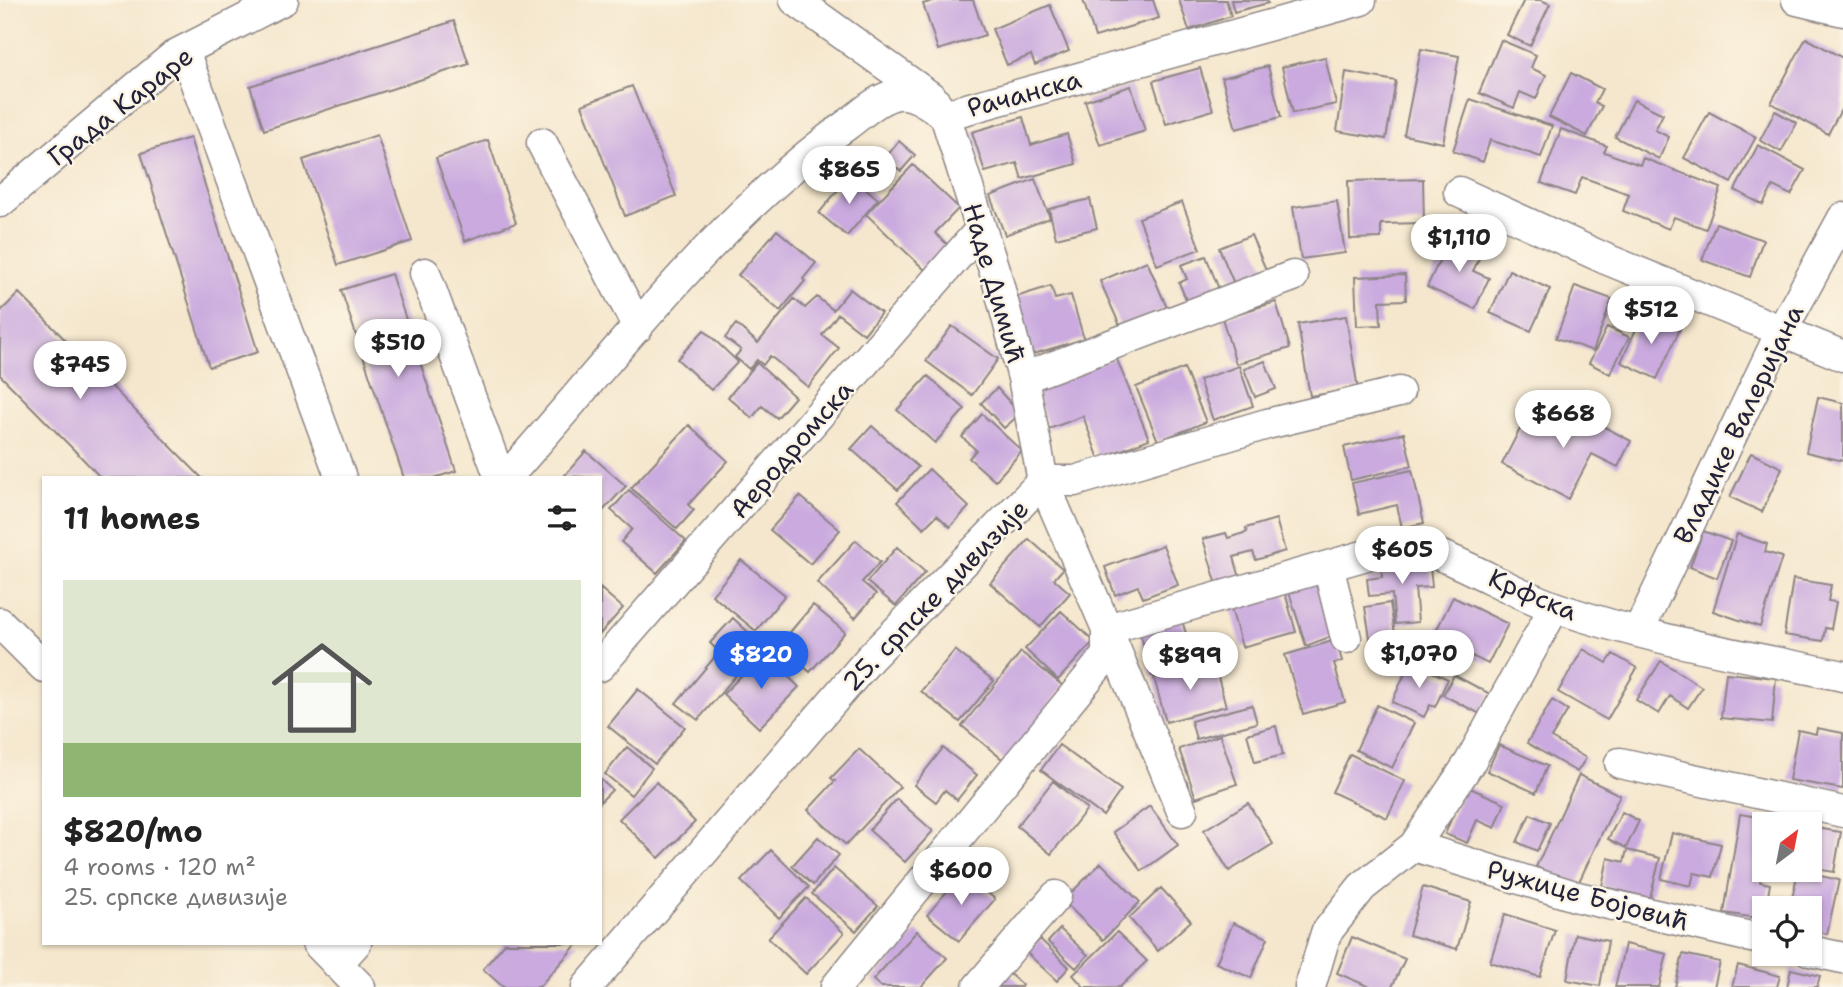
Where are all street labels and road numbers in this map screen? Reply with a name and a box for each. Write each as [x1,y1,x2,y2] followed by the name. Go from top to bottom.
[40,38,200,174] street label: Града Караре
[963,61,1085,125] street label: Рачанска
[955,199,1035,367] street label: Наде Димић
[1665,299,1811,549] street label: Владике Валеријана
[721,373,861,525] street label: Аеродромска
[834,491,1036,699] street label: 25. српске дивизије
[1483,560,1583,628] street label: Крфска
[1483,851,1693,939] street label: Ружице Бојовић

